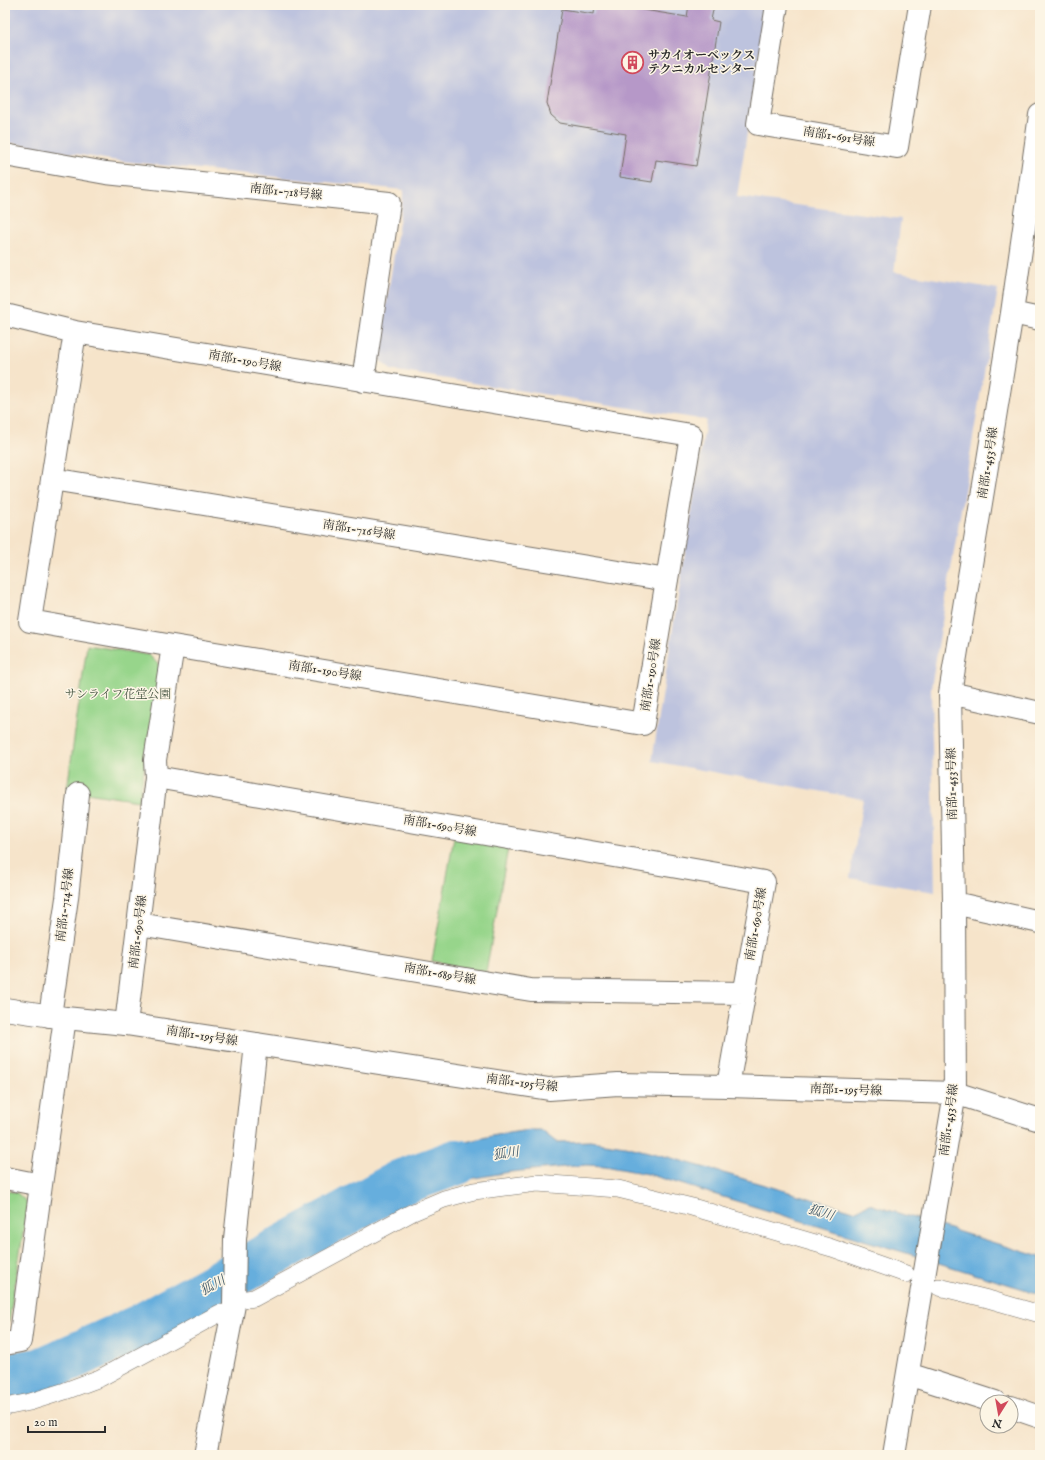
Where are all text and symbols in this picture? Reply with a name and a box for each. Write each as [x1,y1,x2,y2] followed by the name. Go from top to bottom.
[648,48,755,77] place label: サカイオーベックス テクニカルセンター
[620,49,646,75] building icon: サカイオーベックス テクニカルセンター
[802,124,876,150] street label: 南部1-691号線
[249,181,323,203] street label: 南部1-718号線
[207,347,283,375] street label: 南部1-190号線
[975,426,1001,500] street label: 南部1-453号線
[322,517,396,543] street label: 南部1-716号線
[638,637,664,713] street label: 南部1-190号線
[287,658,363,684] street label: 南部1-190号線
[65,687,171,702] park label: サンライフ花堂公園
[944,748,960,820] street label: 南部1-453号線
[402,812,478,840] street label: 南部1-690号線
[53,867,77,943] street label: 南部1-714号線
[742,886,770,962] street label: 南部1-690号線
[126,894,150,970] street label: 南部1-690号線
[403,960,477,988] street label: 南部1-689号線
[165,1023,239,1049] street label: 南部1-195号線
[485,1071,559,1095] street label: 南部1-195号線
[810,1081,882,1099] street label: 南部1-195号線
[937,1083,961,1157] street label: 南部1-453号線
[492,1143,522,1164] water label: 狐川
[806,1201,838,1226] water label: 狐川
[198,1271,230,1300] water label: 狐川
[979,1394,1019,1434] north arrow
[28,1408,105,1434] scale bar
[34,1415,57,1430] text: 20 m
[991,1415,1004,1431] text: N

